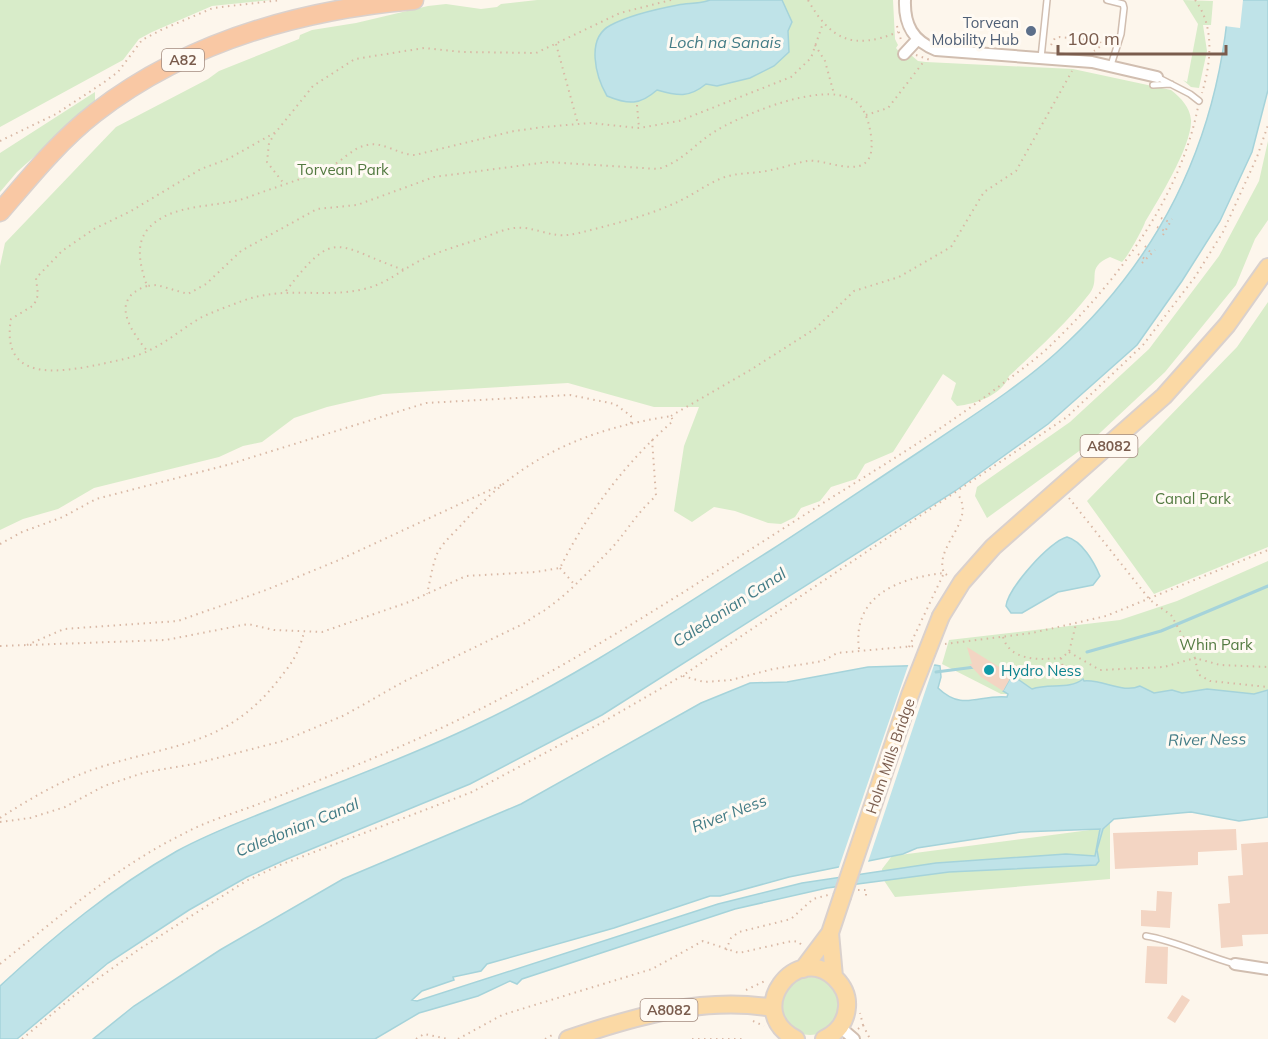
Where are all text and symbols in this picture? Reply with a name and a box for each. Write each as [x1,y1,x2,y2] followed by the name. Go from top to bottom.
[931,13,1019,49] place label: Torvean Mobility Hub
[1058,18,1226,56] scale bar
[1024,24,1038,38] marker: Torvean Mobility Hub
[1067,27,1120,50] text: 100 m
[669,32,781,52] water label: Loch na Sanais
[162,49,204,71] road number: A82
[297,160,389,179] park label: Torvean Park
[1080,435,1138,457] road number: A8082
[1155,489,1231,508] park label: Canal Park
[669,563,790,651] water label: Caledonian Canal
[1179,635,1253,654] park label: Whin Park
[1001,661,1081,680] place label: Hydro Ness
[982,663,996,677] marker: Hydro Ness
[861,696,919,816] street label: Holm Mills Bridge
[1168,728,1246,750] water label: River Ness
[689,790,769,836] water label: River Ness
[233,793,362,861] water label: Caledonian Canal
[640,999,698,1021] road number: A8082

